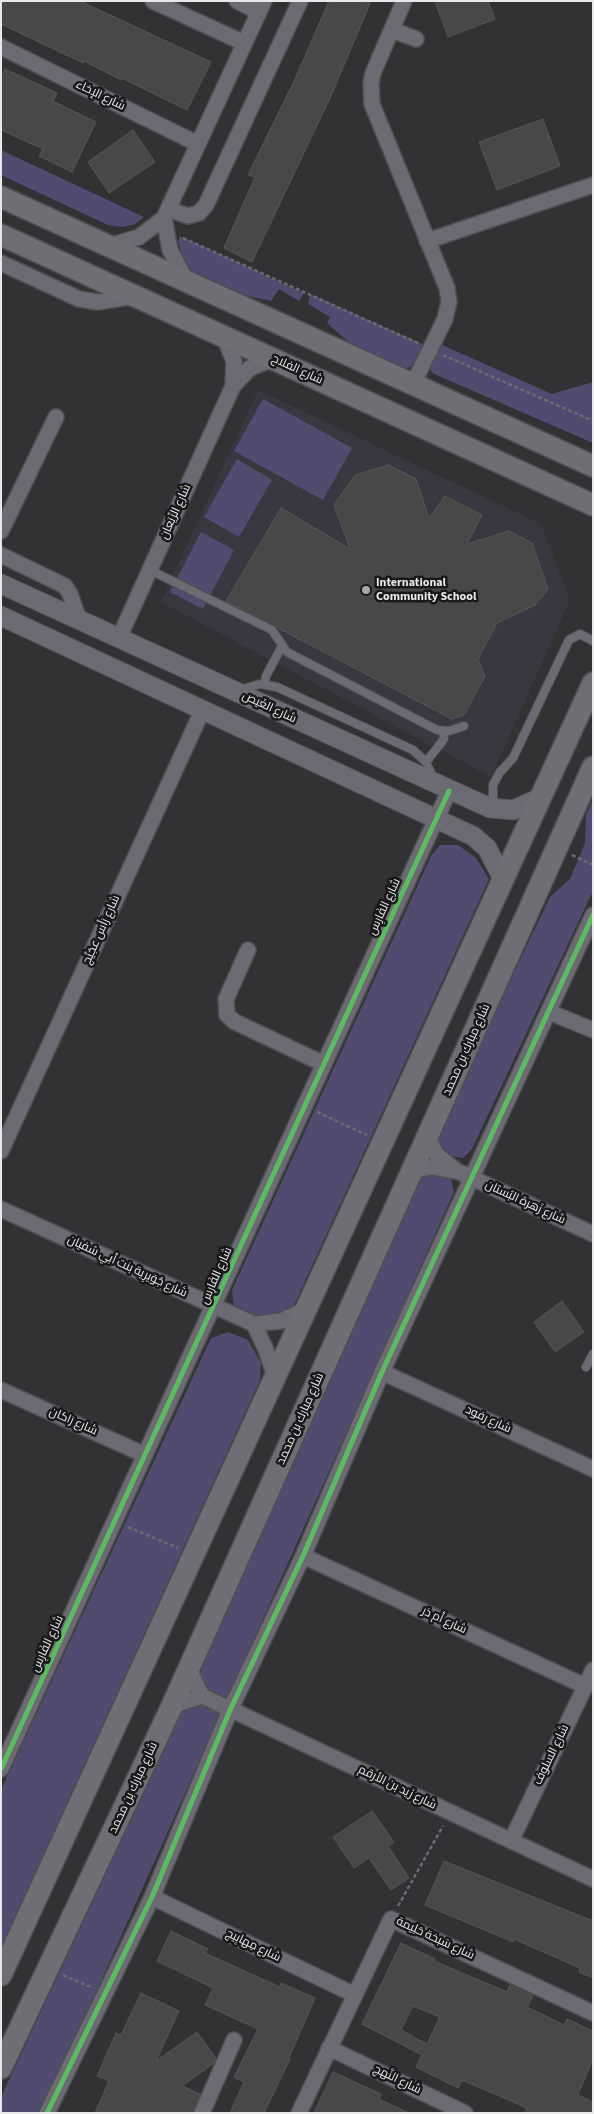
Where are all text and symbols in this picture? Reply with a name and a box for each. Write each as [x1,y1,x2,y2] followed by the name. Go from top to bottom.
[73,78,127,114] street label: شارع الإخاء
[269,352,325,388] street label: شارع الفلاح
[157,482,195,542] street label: شارع الرِّيَعان
[376,576,476,604] place label: International Community School
[360,584,372,596] marker: International Community School
[240,689,298,727] street label: شارع الغَيص
[366,876,404,938] street label: شارع الفَارِس
[80,893,124,967] street label: شارع رَأس عجَيِّج
[440,1002,494,1098] street label: شارع مبارك بن محمد
[483,1178,567,1228] street label: شارع زَهرة البُستان
[65,1233,189,1301] street label: شارع جُوَيرِية بنت أبي سُفيان
[198,1245,236,1307] street label: شارع الفَارِس
[274,1371,328,1467] street label: شارع مبارك بن محمد
[463,1403,513,1437] street label: شارع رفود
[47,1405,99,1439] street label: شارع رَاكان
[419,1604,469,1638] street label: شارع أم ذر
[29,1613,67,1675] street label: شارع الفَارِس
[531,1722,573,1788] street label: شارع السلوف
[107,1740,161,1836] street label: شارع مبارك بن محمد
[356,1763,438,1813] street label: شارع زَيد بن الأرقم
[394,1915,476,1963] street label: شارع سَبخة حَلِيمة
[223,1927,283,1965] street label: شارع مِهابِيج
[371,2062,423,2098] street label: شارع النَّهج

